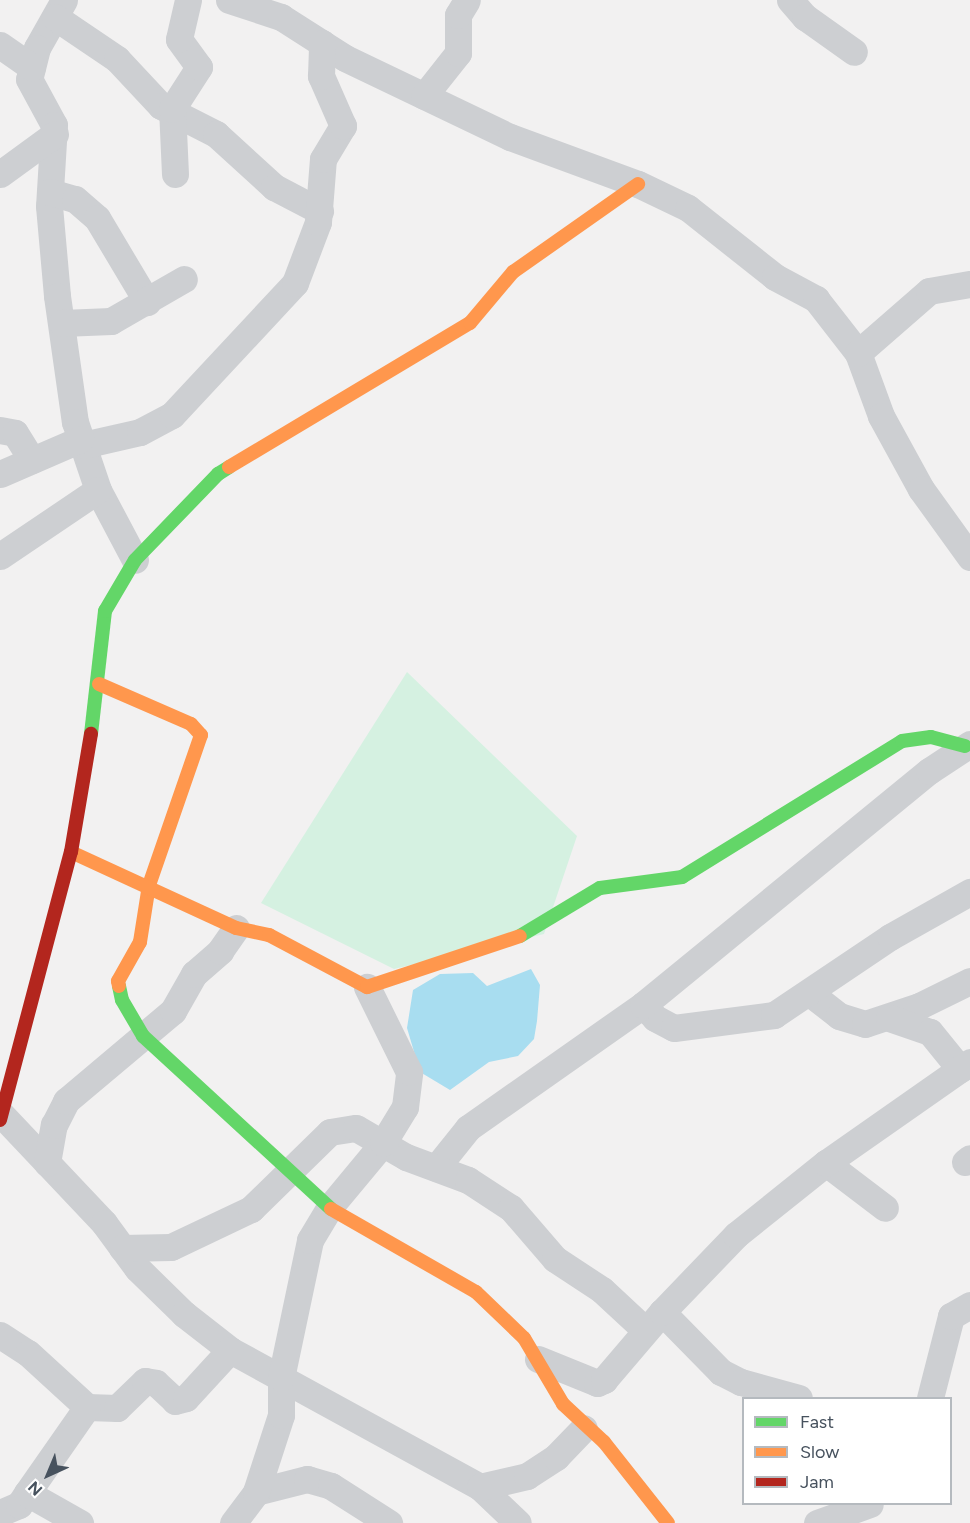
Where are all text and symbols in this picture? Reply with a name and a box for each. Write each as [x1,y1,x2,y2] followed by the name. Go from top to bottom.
[742,1397,952,1505] legend
[800,1411,834,1433] text: Fast
[800,1441,839,1463] text: Slow
[18,1445,78,1505] north arrow
[800,1471,834,1493] text: Jam
[24,1477,46,1499] text: N

